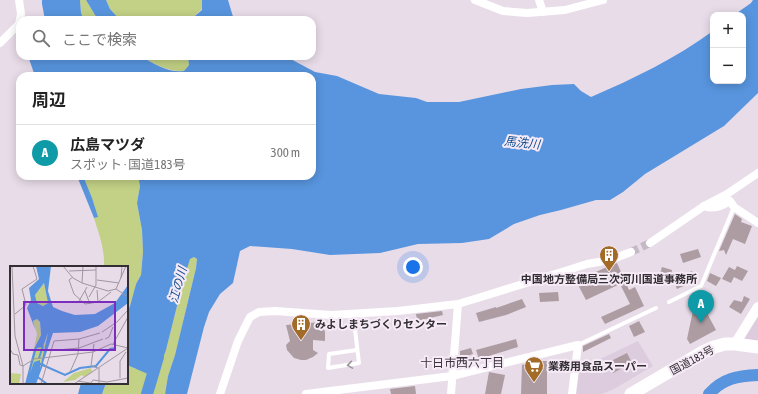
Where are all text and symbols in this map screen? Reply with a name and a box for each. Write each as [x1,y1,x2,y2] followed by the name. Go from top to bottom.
[710,12,746,84] map controls
[710,12,746,48] button: +
[16,16,316,60] search box
[30,27,52,49] icon: search
[62,31,137,48] text: ここで検索
[710,48,746,84] button: −
[32,90,66,110] text: 周辺
[503,134,543,152] water label: 馬洗川
[70,136,145,153] text: 広島マツダ
[42,145,48,160] text: A
[271,145,300,160] text: 300 m
[70,157,186,172] text: スポット · 国道183号
[598,244,620,272] building icon: 中国地方整備局三次河川国道事務所
[403,257,423,277] your location
[166,264,190,304] water label: 江の川
[10,266,128,384] inset map
[521,273,697,285] place label: 中国地方整備局三次河川国道事務所
[688,290,714,323] pin: A
[290,313,312,341] building icon: みよしまちづくりセンター
[315,318,447,330] place label: みよしまちづくりセンター
[668,343,716,377] street label: 国道183号
[523,355,545,383] supermarket icon: 業務用食品スーパー
[420,356,504,370] district label: 十日市西六丁目
[347,360,353,368] one-way arrow
[548,360,647,372] place label: 業務用食品スーパー

